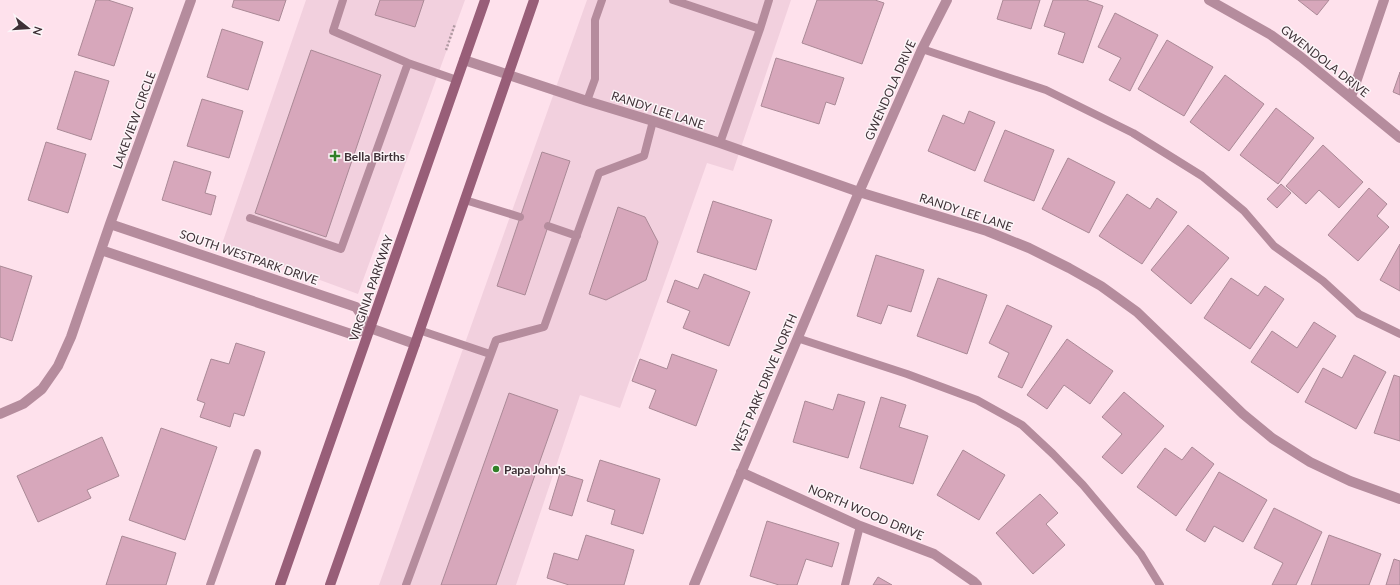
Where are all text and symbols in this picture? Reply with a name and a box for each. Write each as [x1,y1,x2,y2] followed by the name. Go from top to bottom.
[8,8,48,48] north arrow
[1278,22,1372,100] street label: GWENDOLA DRIVE
[31,25,45,37] text: N
[861,38,919,142] street label: GWENDOLA DRIVE
[109,69,159,171] street label: LAKEVIEW CIRCLE
[610,88,707,132] street label: RANDY LEE LANE
[344,149,405,164] place label: Bella Births
[329,150,341,162] marker: Bella Births
[918,190,1015,234] street label: RANDY LEE LANE
[178,226,320,288] street label: SOUTH WESTPARK DRIVE
[346,232,396,343] street label: VIRGINIA PARKWAY
[728,311,800,455] street label: WEST PARK DRIVE NORTH
[504,462,566,477] place label: Papa John's
[491,464,501,474] marker: Papa John's
[806,481,926,543] street label: NORTH WOOD DRIVE

